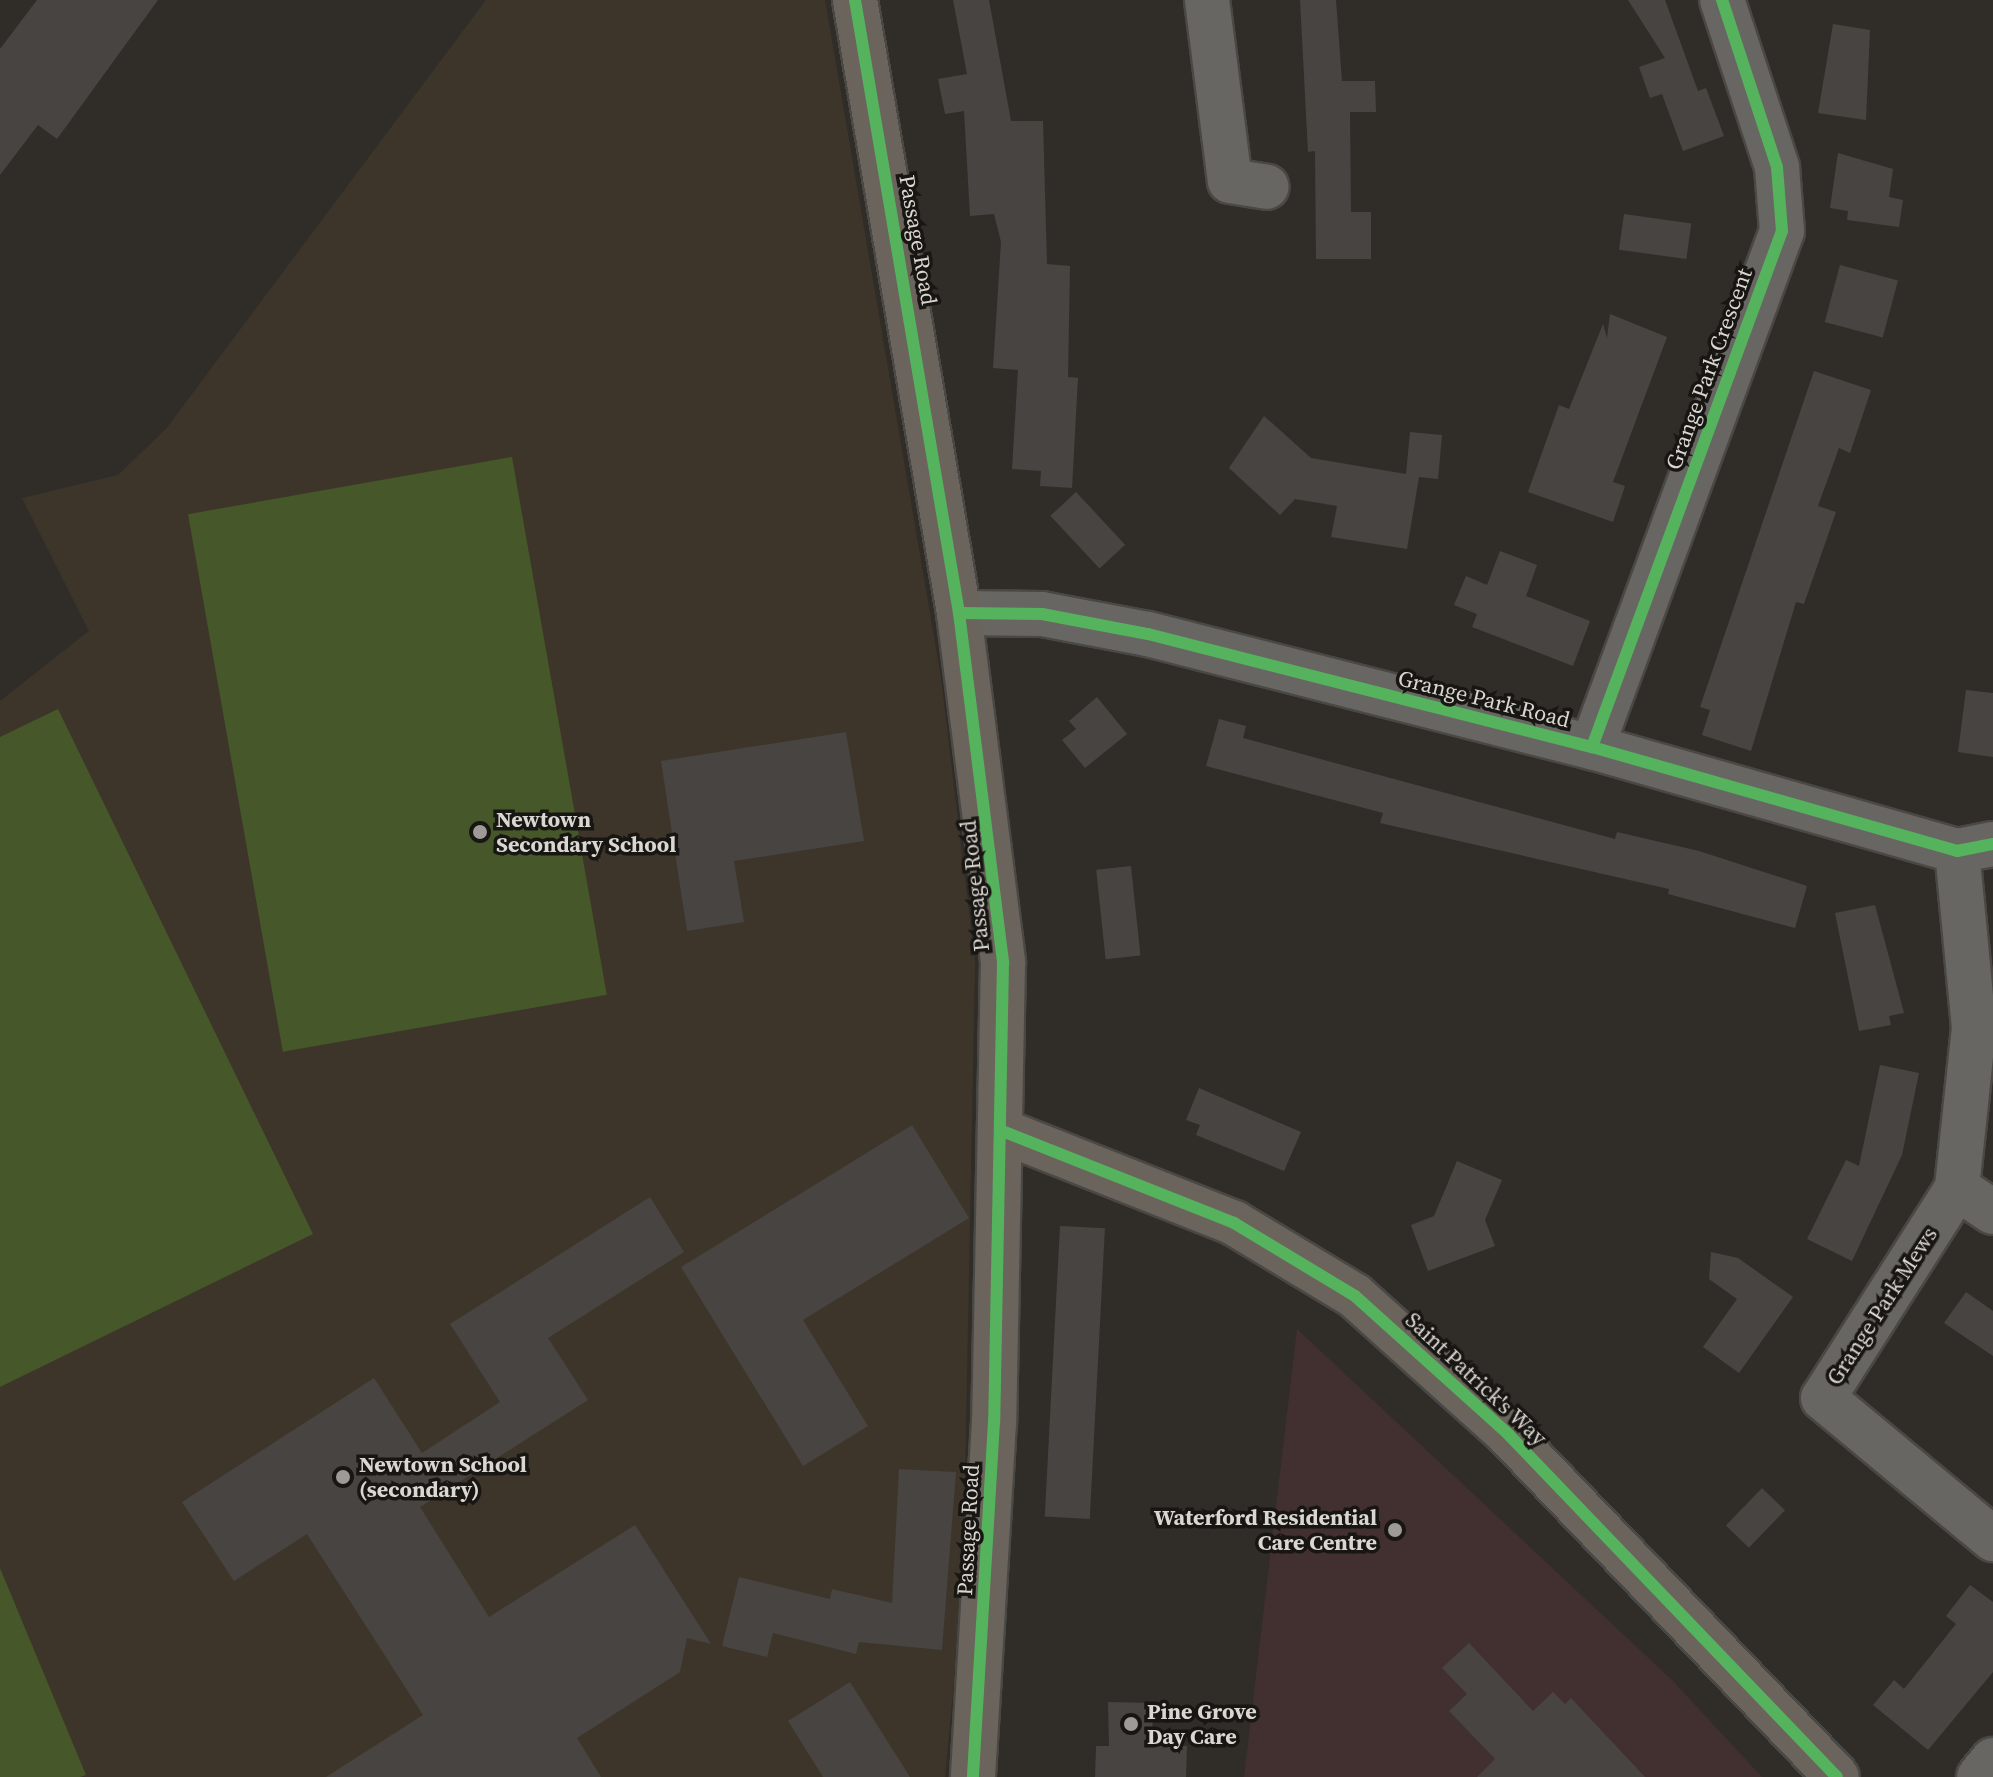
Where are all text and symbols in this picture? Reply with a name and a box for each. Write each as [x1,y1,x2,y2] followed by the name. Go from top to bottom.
[894,173,942,307] street label: Passage Road
[1660,265,1758,473] street label: Grange Park Crescent
[1395,665,1573,733] street label: Grange Park Road
[496,806,676,858] place label: Newtown Secondary School
[955,819,995,953] street label: Passage Road
[471,823,489,841] marker: Newtown Secondary School
[1821,1222,1943,1390] street label: Grange Park Mews
[1400,1307,1552,1451] street label: Saint Patrick's Way
[359,1451,527,1502] place label: Newtown School (secondary)
[951,1464,985,1596] street label: Passage Road
[334,1468,352,1486] marker: Newtown School (secondary)
[1154,1504,1377,1556] place label: Waterford Residential Care Centre
[1384,1519,1406,1541] marker: Waterford Residential Care Centre
[1147,1698,1257,1750] place label: Pine Grove Day Care
[1122,1715,1140,1733] marker: Pine Grove Day Care

